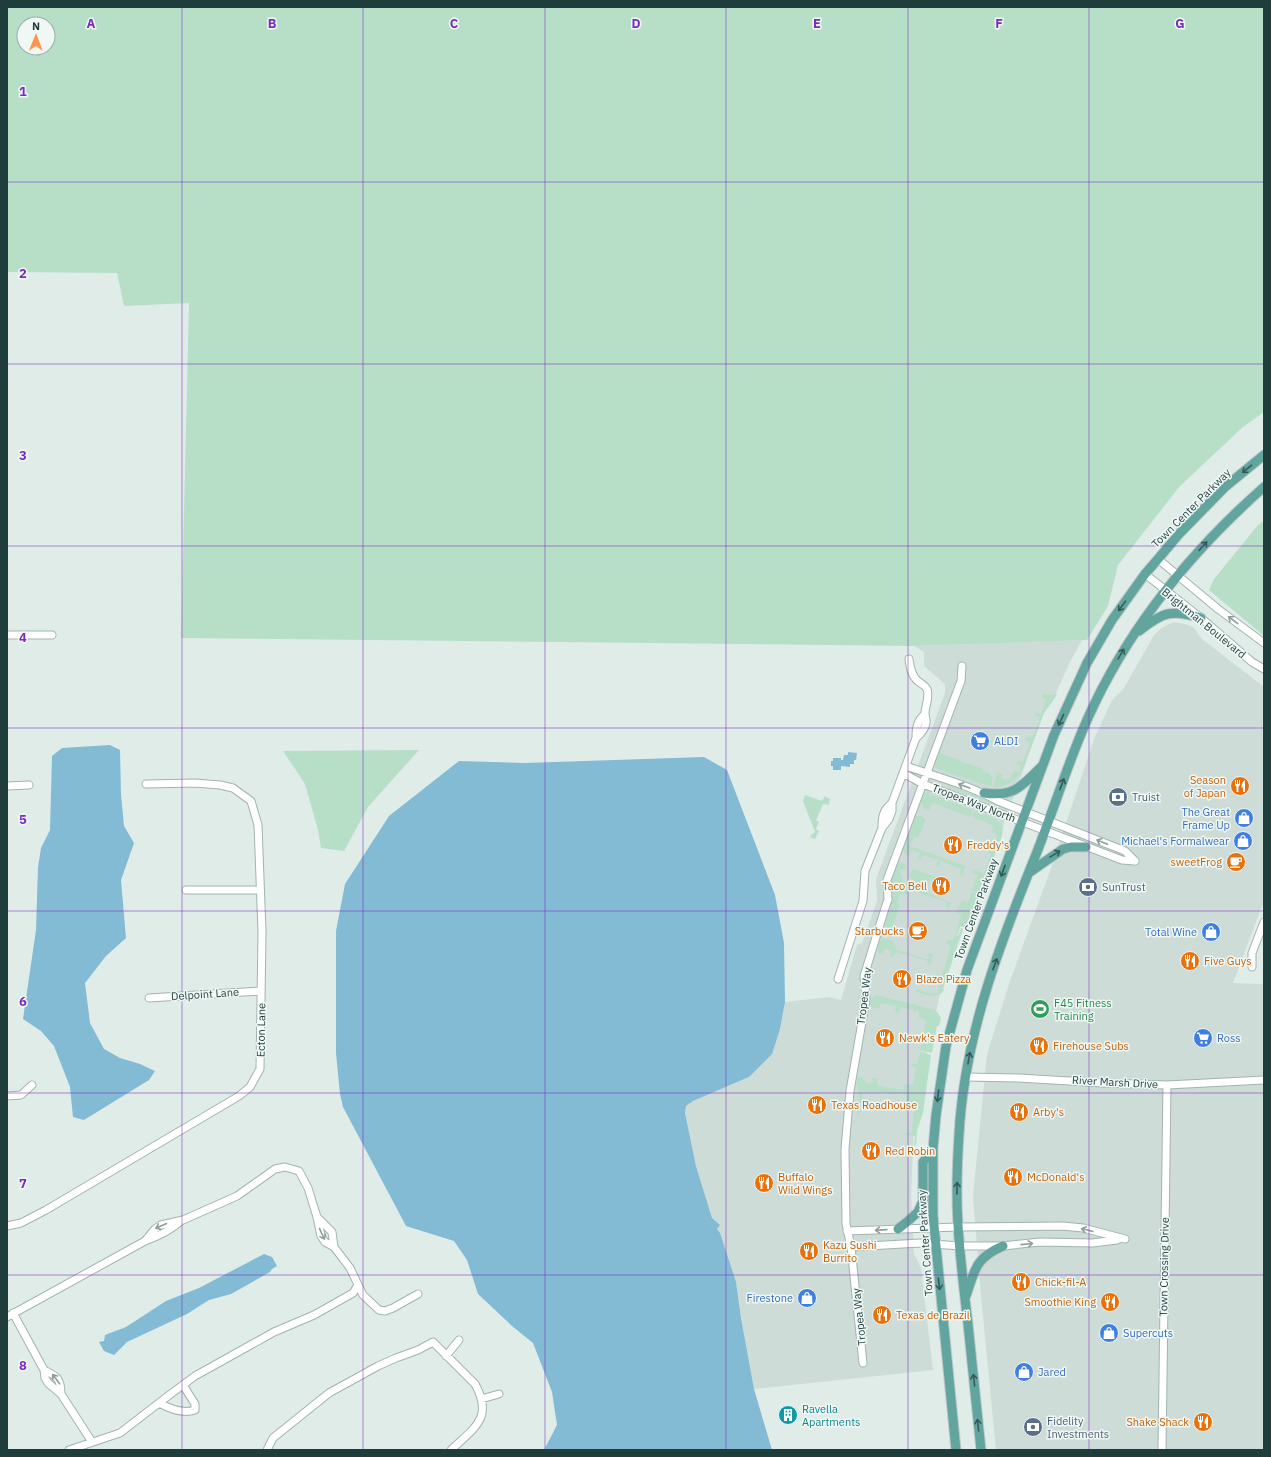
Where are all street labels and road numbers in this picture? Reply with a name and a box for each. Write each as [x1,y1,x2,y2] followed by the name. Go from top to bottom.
[1148,465,1234,551] street label: Town Center Parkway
[1159,585,1249,661] street label: Brightman Boulevard
[930,781,1018,825] street label: Tropea Way North
[951,856,1001,961] street label: Town Center Parkway
[854,966,875,1026] street label: Tropea Way
[171,985,239,1003] street label: Delpoint Lane
[254,1003,268,1057] street label: Ecton Lane
[1072,1073,1158,1091] street label: River Marsh Drive
[914,1189,936,1297] street label: Town Center Parkway
[1156,1217,1172,1317] street label: Town Crossing Drive
[849,1287,869,1346] street label: Tropea Way

